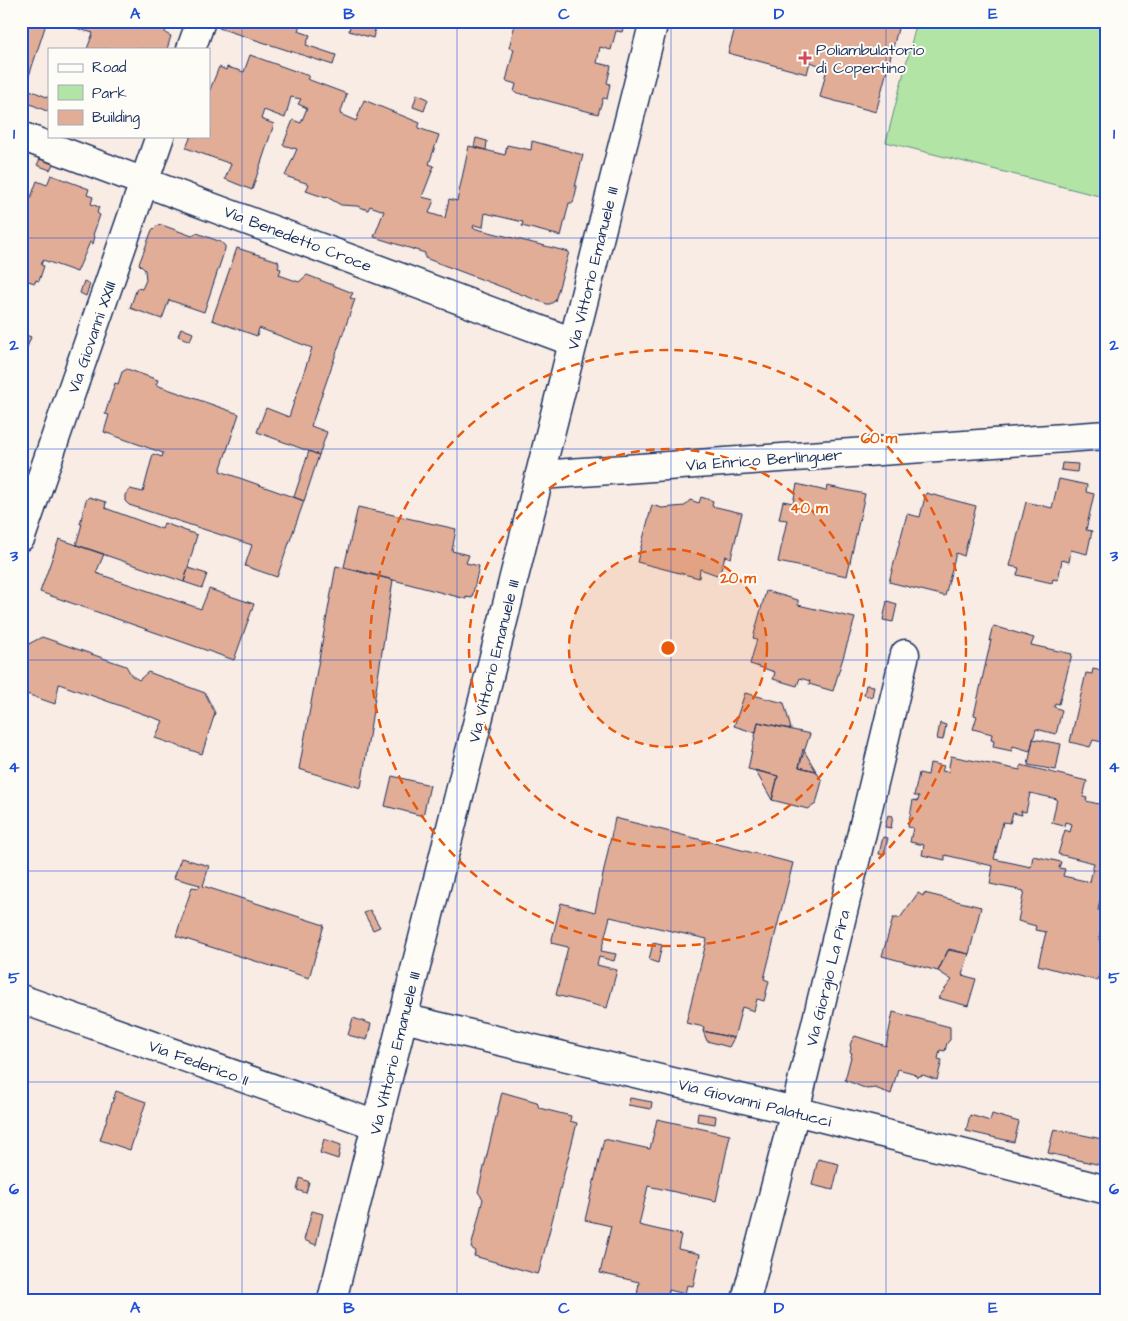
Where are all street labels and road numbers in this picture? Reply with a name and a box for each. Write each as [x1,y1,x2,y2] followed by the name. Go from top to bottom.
[562,184,624,352] street label: Via Vittorio Emanuele III
[220,201,375,277] street label: Via Benedetto Croce
[62,278,121,396] street label: Via Giovanni XXIII
[685,444,843,477] street label: Via Enrico Berlinguer
[463,577,525,745] street label: Via Vittorio Emanuele III
[800,908,857,1049] street label: Via Giorgio La Pira
[364,969,426,1137] street label: Via Vittorio Emanuele III
[145,1035,252,1091] street label: Via Federico II
[676,1073,834,1133] street label: Via Giovanni Palatucci

